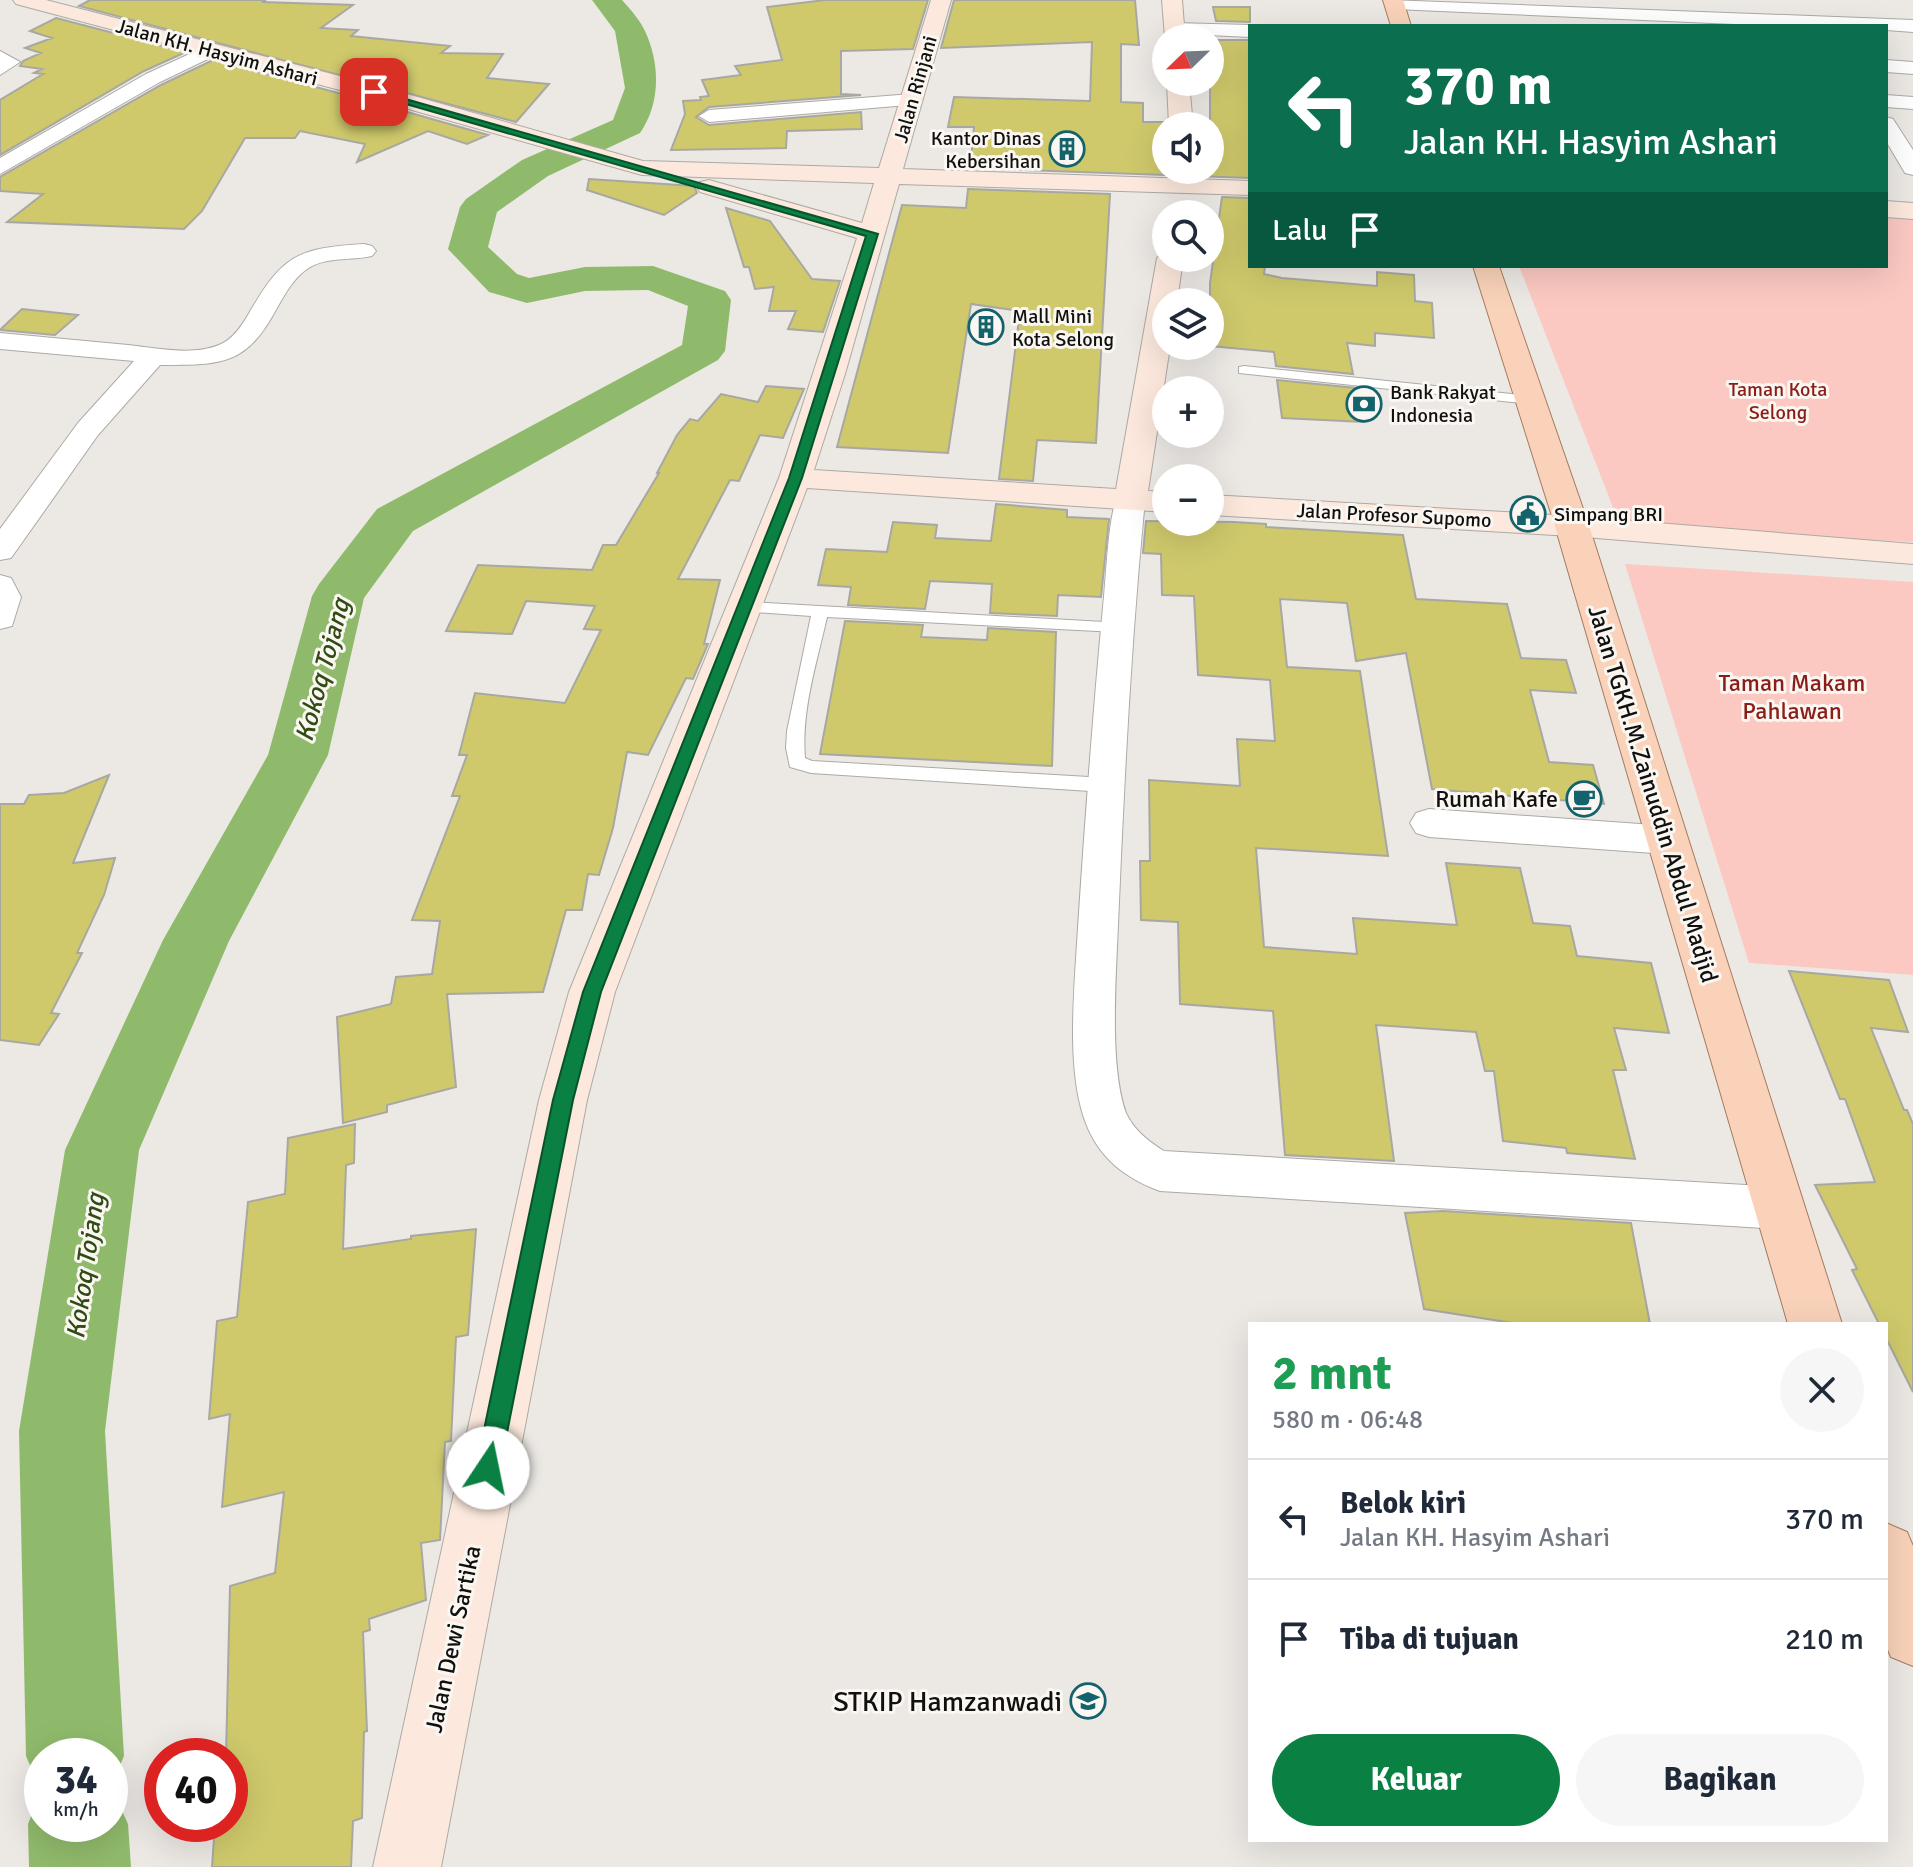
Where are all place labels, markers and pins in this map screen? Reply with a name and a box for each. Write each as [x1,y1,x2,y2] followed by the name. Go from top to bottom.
[340,58,408,126] pin
[931,126,1041,174] place label: Kantor Dinas Kebersihan
[1048,130,1086,168] building icon: Kantor Dinas Kebersihan
[1012,304,1114,352] place label: Mall Mini Kota Selong
[967,308,1005,346] building icon: Mall Mini Kota Selong
[1390,380,1496,428] place label: Bank Rakyat Indonesia
[1345,385,1383,423] bank icon: Bank Rakyat Indonesia
[1509,495,1547,533] public building icon: Simpang BRI
[1554,502,1663,527] place label: Simpang BRI
[1565,780,1603,818] cafe icon: Rumah Kafe
[1435,784,1558,814] place label: Rumah Kafe
[1069,1682,1107,1720] school or university icon: STKIP Hamzanwadi
[833,1685,1062,1719] place label: STKIP Hamzanwadi

